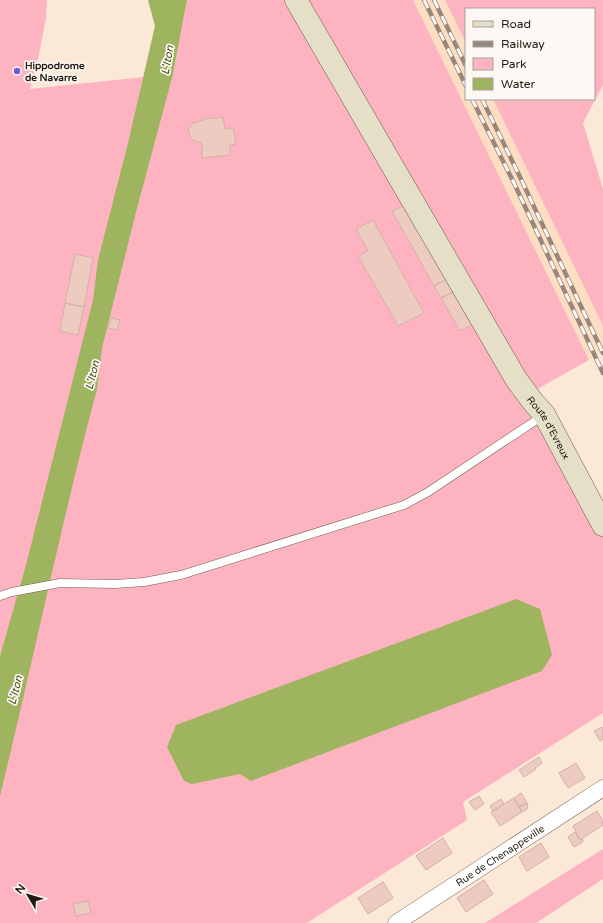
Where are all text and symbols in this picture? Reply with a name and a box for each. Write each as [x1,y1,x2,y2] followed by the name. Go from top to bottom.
[465,8,595,100] legend
[501,17,531,31] text: Road
[501,37,545,51] text: Railway
[159,44,176,76] water label: L'Iton
[501,57,527,71] text: Park
[25,60,85,84] place label: Hippodrome de Navarre
[12,66,22,76] marker: Hippodrome de Navarre
[501,77,536,91] text: Water
[83,359,102,391] water label: L'Iton
[524,394,572,461] street label: Route d'Evreux
[6,674,25,706] water label: L'Iton
[454,823,547,889] street label: Rue de Chenappeville
[8,875,48,915] north arrow
[13,882,28,897] text: N

